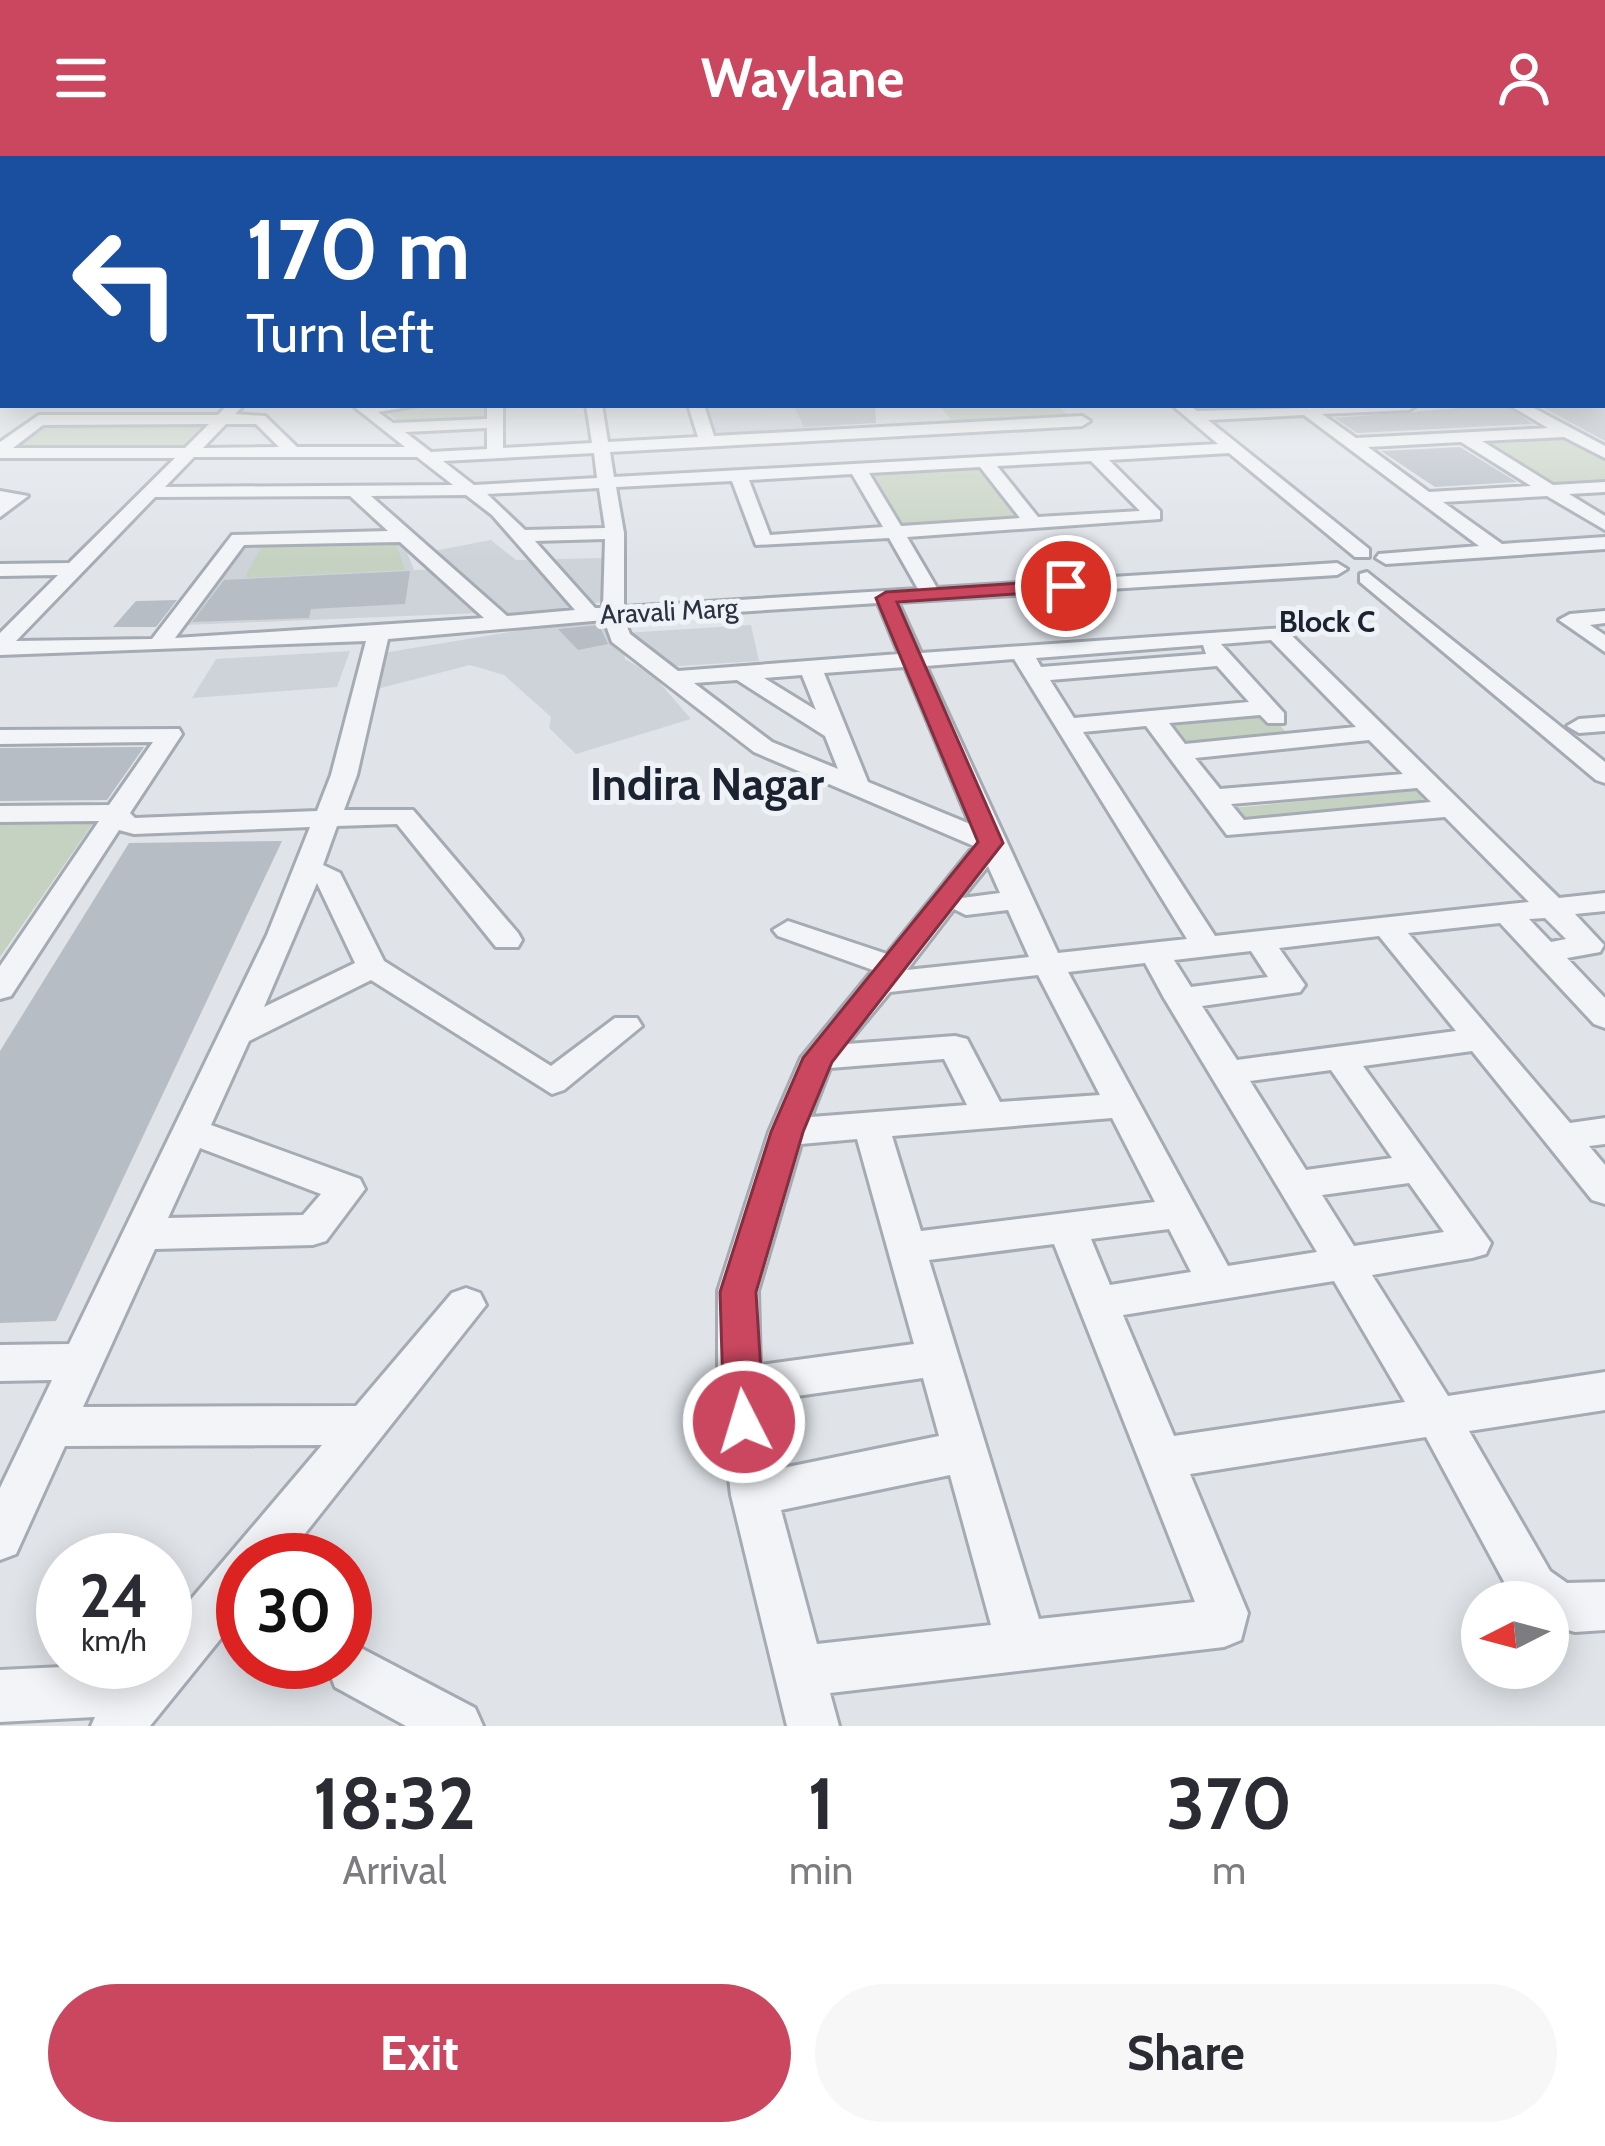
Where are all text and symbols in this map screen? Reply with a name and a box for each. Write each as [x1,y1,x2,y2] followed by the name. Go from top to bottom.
[48,45,114,111] icon: menu
[701,45,904,111] text: Waylane
[1491,45,1557,111] icon: person
[246,198,470,300] text: 170 m
[48,204,204,360] icon: left
[246,300,434,366] text: Turn left
[1015,535,1117,637] pin
[1033,553,1099,619] icon: arrive
[599,591,739,631] street label: Aravali Marg
[1279,603,1375,640] district label: Block C
[590,757,824,811] district label: Indira Nagar
[681,1359,807,1485] position arrow
[216,1533,372,1689] speed limit sign: 30
[80,1559,149,1632] text: 24
[1461,1581,1569,1689] north arrow
[1461,1581,1569,1689] map controls
[81,1622,147,1659] text: km/h
[313,1760,476,1847] text: 18:32
[808,1760,834,1847] text: 1
[1166,1760,1292,1847] text: 370
[343,1846,446,1894] text: Arrival
[789,1846,853,1894] text: min
[1212,1846,1246,1894] text: m
[48,1984,791,2122] button: Exit
[815,1984,1557,2122] button: Share

